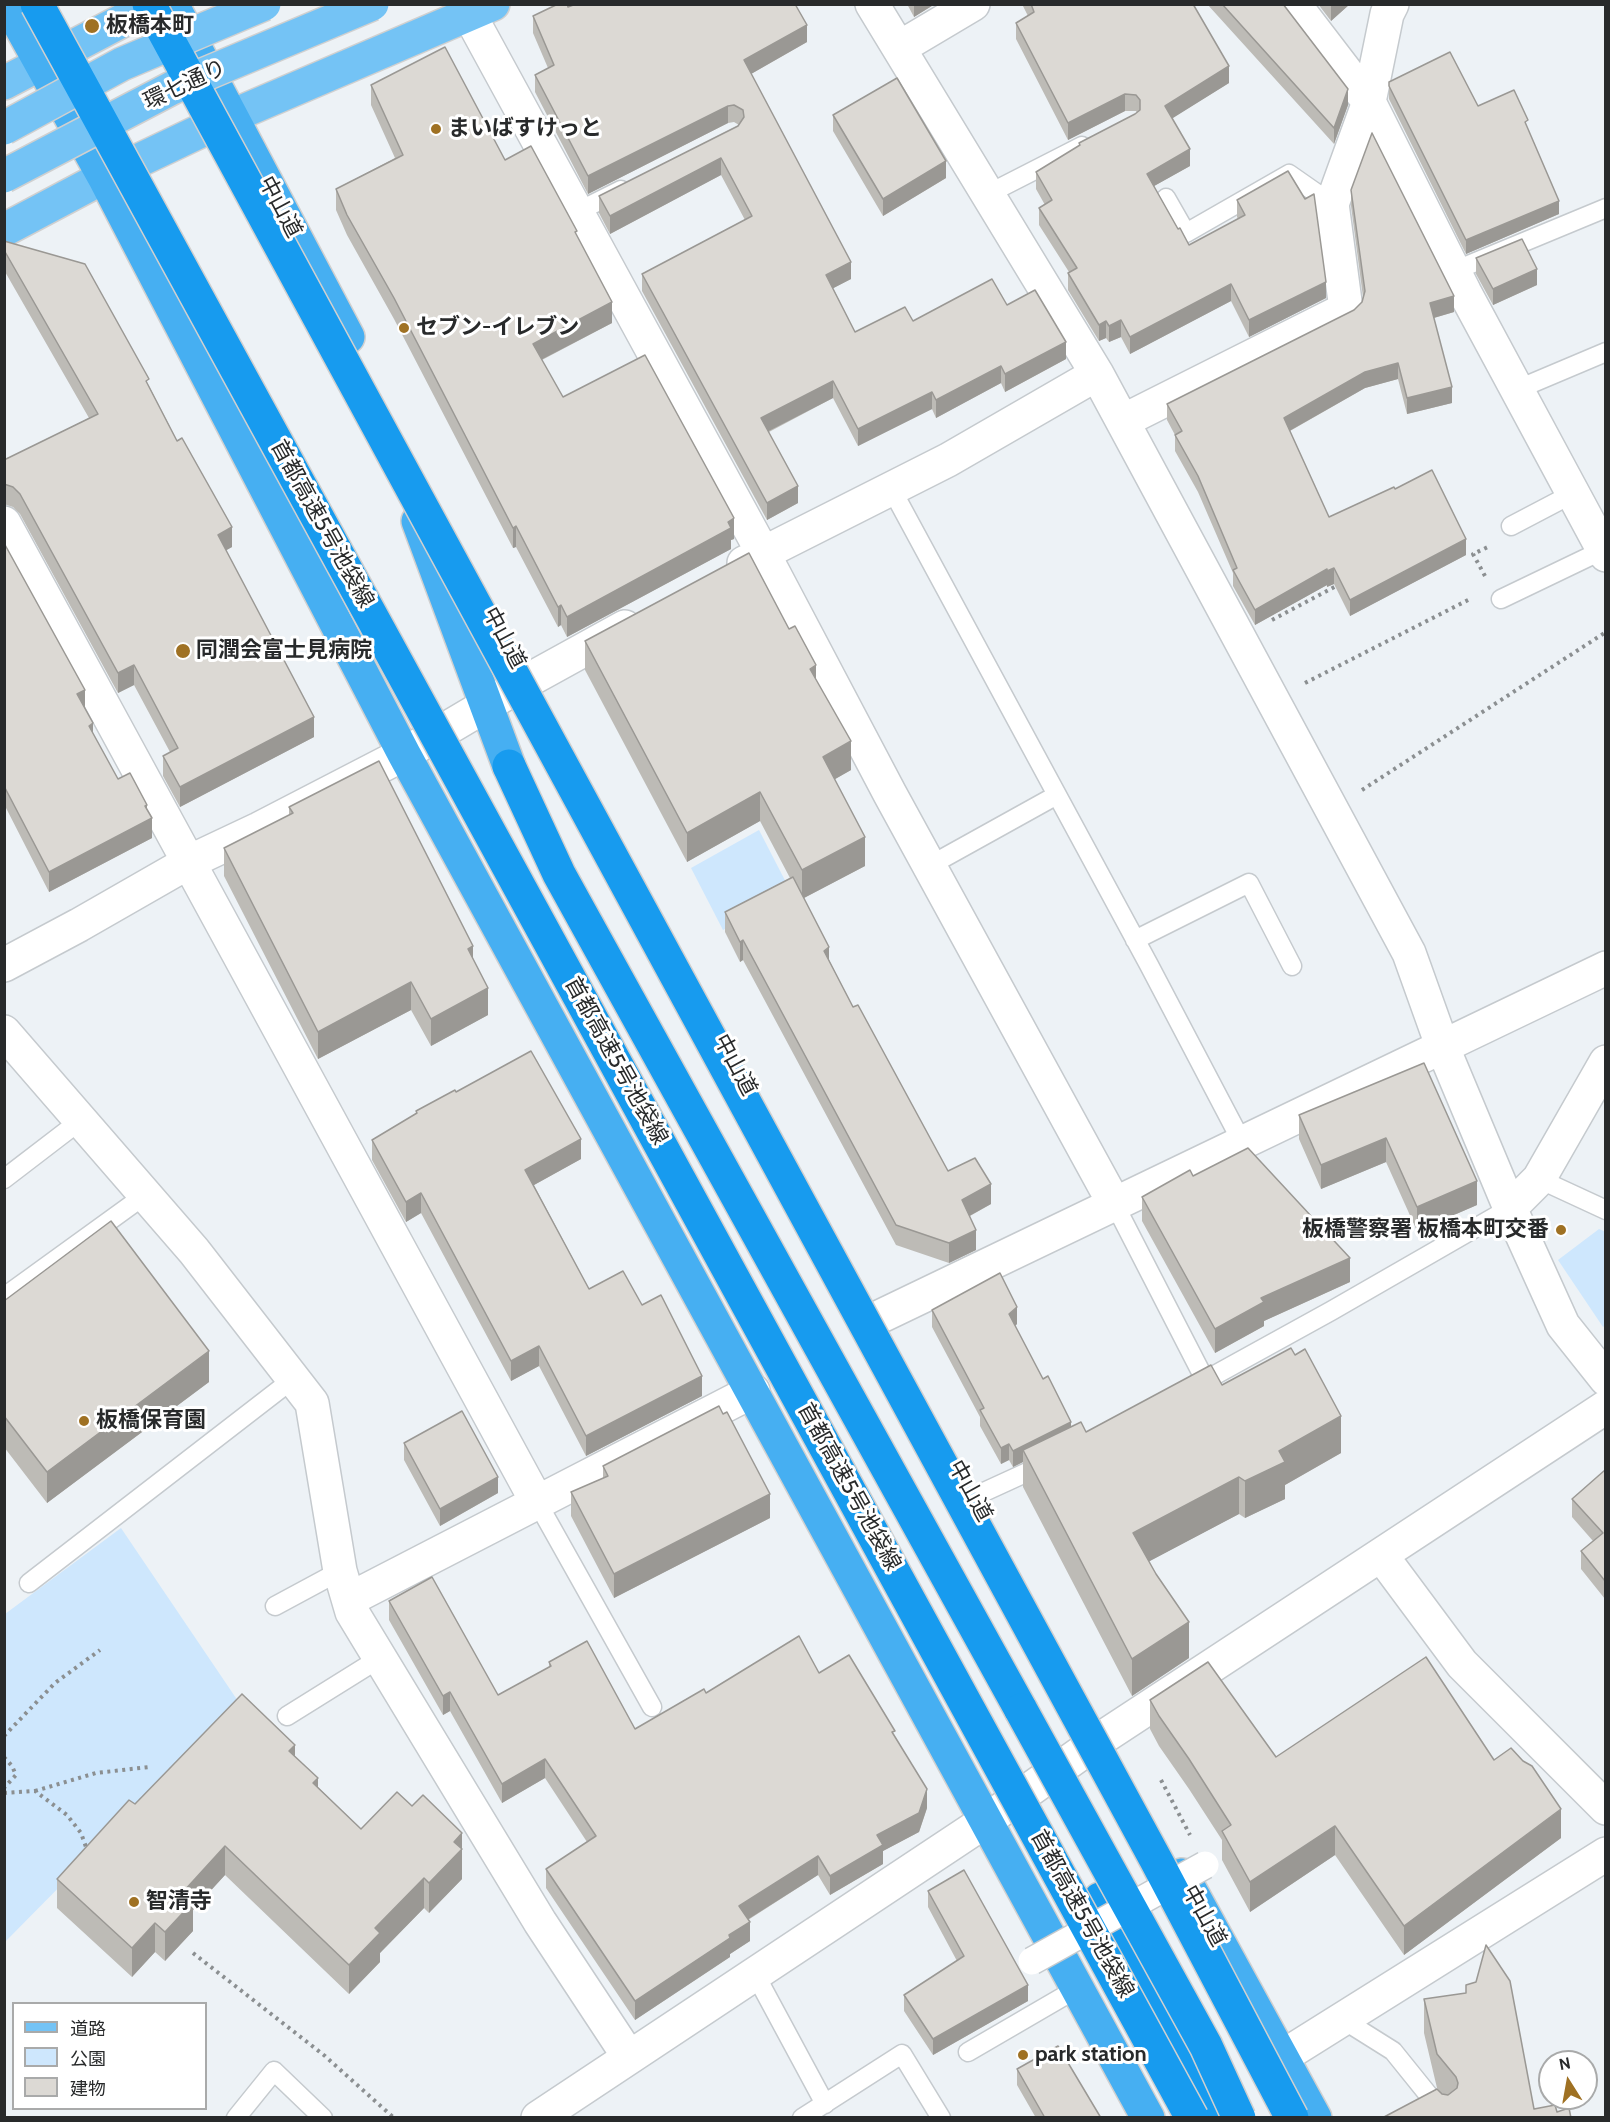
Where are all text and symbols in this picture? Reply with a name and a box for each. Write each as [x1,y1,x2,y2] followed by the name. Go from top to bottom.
[106,13,194,39] place label: 板橋本町
[83,17,101,35] marker: 板橋本町
[140,54,230,116] street label: 環七通り
[448,116,602,142] place label: まいばすけっと
[429,122,443,136] marker: まいばすけっと
[253,172,307,242] street label: 中山道
[416,315,579,341] place label: セブン-イレブン
[397,321,411,335] marker: セブン-イレブン
[265,435,379,613] street label: 首都高速5号池袋線
[477,603,531,673] street label: 中山道
[196,638,372,664] place label: 同潤会富士見病院
[174,642,192,660] marker: 同潤会富士見病院
[559,972,673,1150] street label: 首都高速5号池袋線
[708,1030,762,1100] street label: 中山道
[1302,1217,1549,1243] place label: 板橋警察署 板橋本町交番
[1554,1223,1568,1237] marker: 板橋警察署 板橋本町交番
[792,1398,906,1576] street label: 首都高速5号池袋線
[96,1408,206,1434] place label: 板橋保育園
[77,1414,91,1428] marker: 板橋保育園
[942,1456,998,1526] street label: 中山道
[1025,1825,1139,2003] street label: 首都高速5号池袋線
[1176,1881,1232,1951] street label: 中山道
[146,1889,212,1915] place label: 智清寺
[127,1895,141,1909] marker: 智清寺
[12,2002,207,2110] legend
[70,2018,106,2040] text: 道路
[1035,2042,1147,2068] place label: park station
[70,2048,106,2070] text: 公園
[1016,2048,1030,2062] marker: park station
[1538,2050,1598,2110] north arrow
[1557,2053,1572,2074] text: N
[70,2078,106,2100] text: 建物

